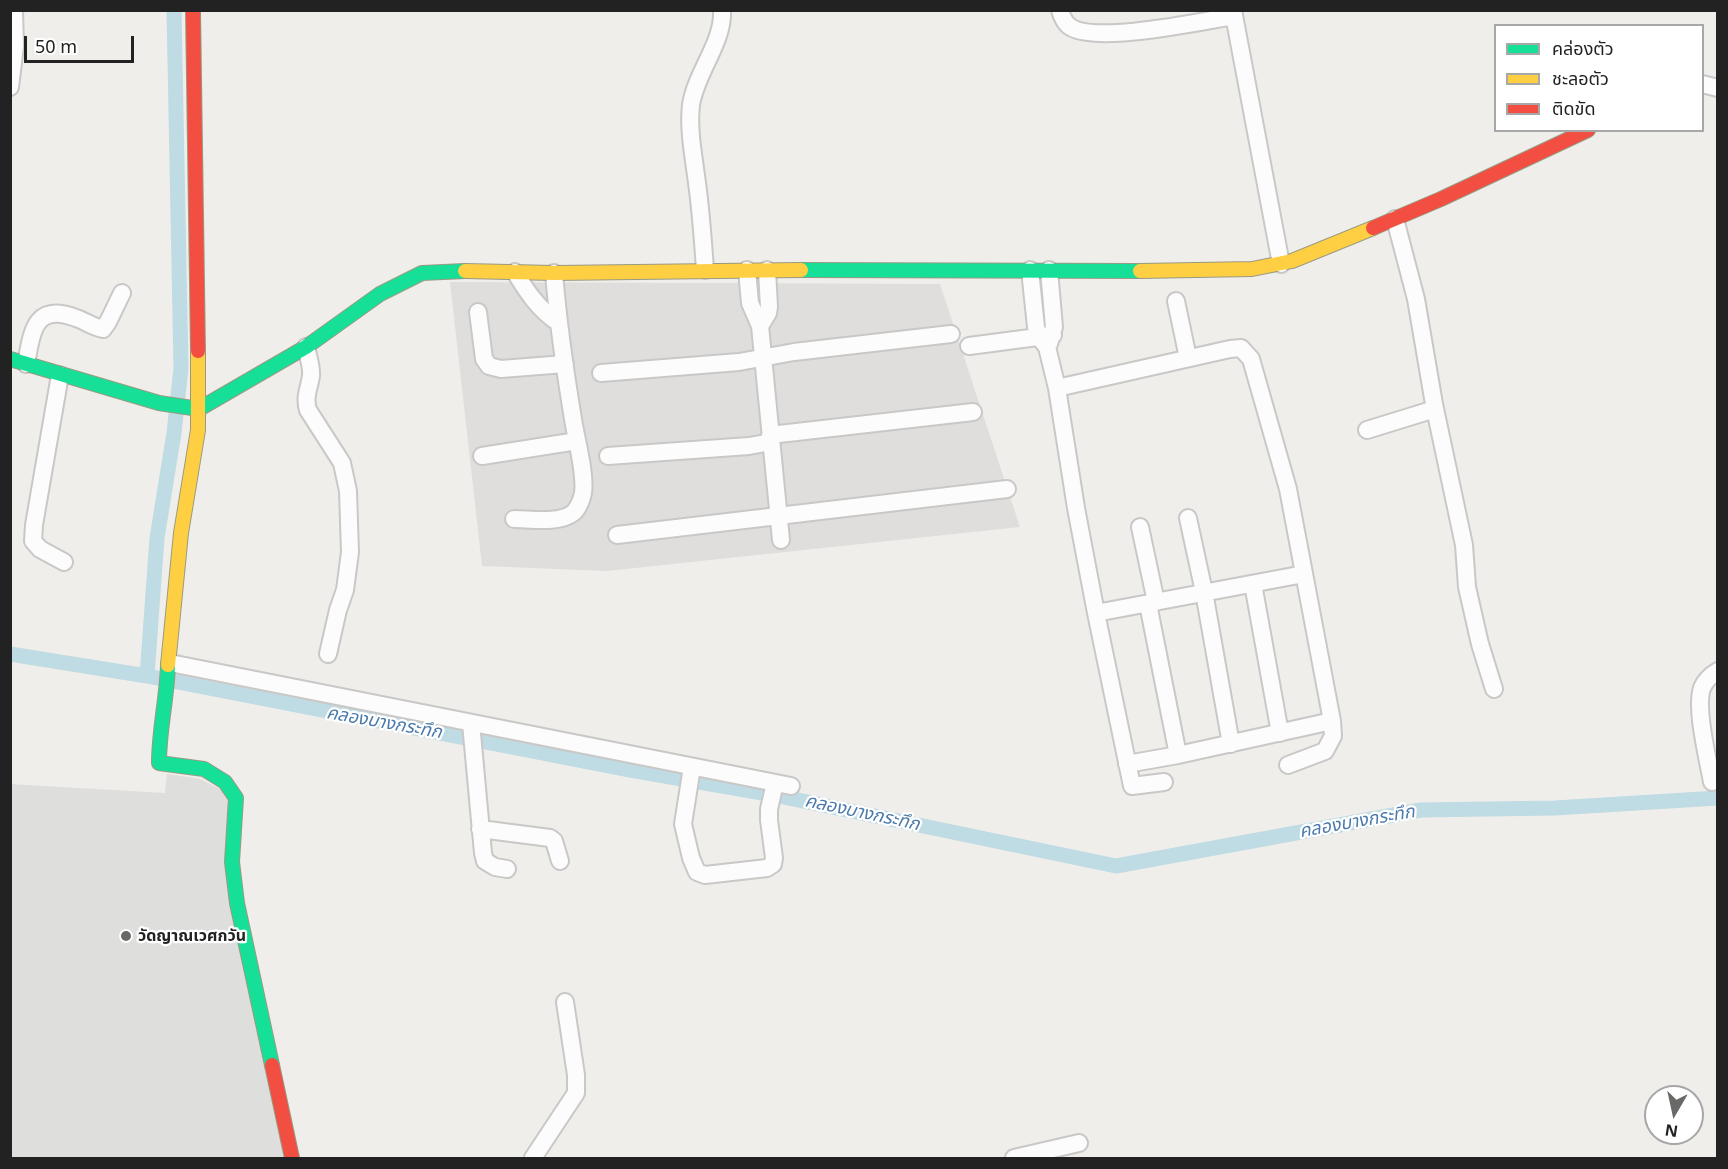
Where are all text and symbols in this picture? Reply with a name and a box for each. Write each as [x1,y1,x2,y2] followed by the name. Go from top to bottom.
[27,24,136,62] scale bar
[1494,24,1704,132] legend
[35,34,77,58] text: 50 m
[1552,36,1614,60] text: คล่องตัว
[1552,66,1609,90] text: ชะลอตัว
[1552,96,1595,120] text: ติดขัด
[325,702,443,744] water label: คลองบางกระทึก
[803,790,921,836] water label: คลองบางกระทึก
[1298,801,1416,843] water label: คลองบางกระทึก
[138,926,246,946] place label: วัดญาณเวศกวัน
[119,929,133,943] marker: วัดญาณเวศกวัน
[1644,1085,1704,1145] north arrow
[1663,1119,1680,1143] text: N

